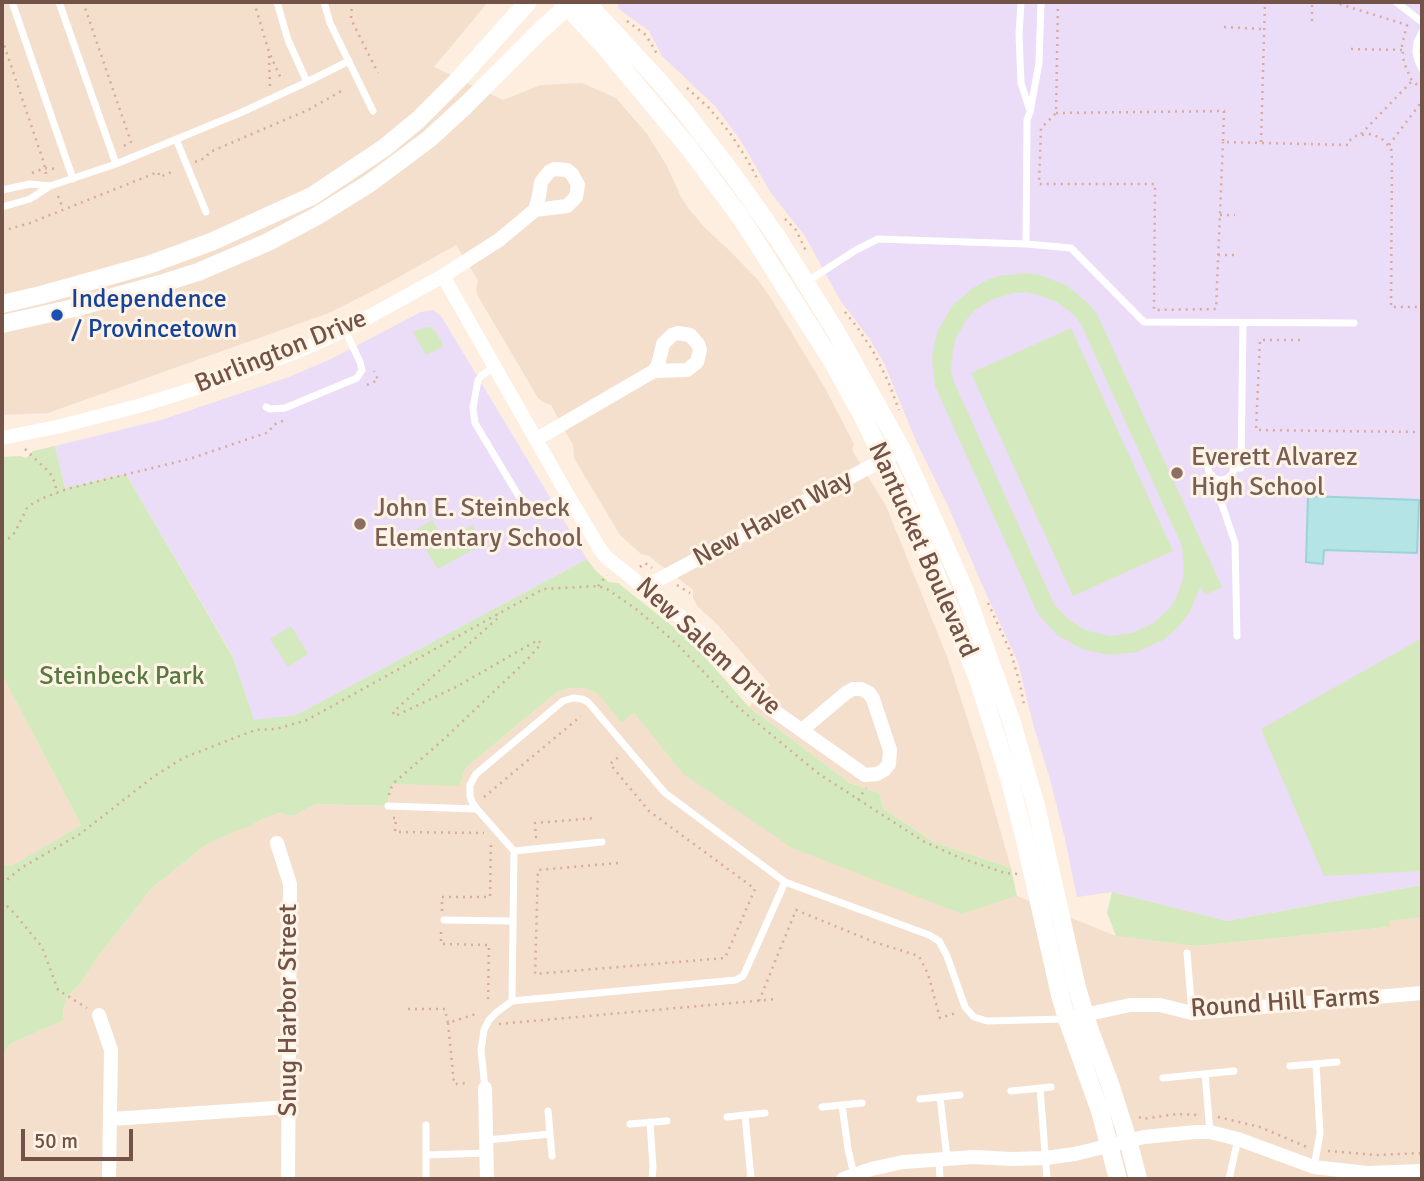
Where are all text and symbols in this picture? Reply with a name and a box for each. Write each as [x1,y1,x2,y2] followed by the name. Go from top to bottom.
[71,284,237,346] place label: Independence / Provincetown
[191,303,371,401] street label: Burlington Drive
[49,307,65,323] marker: Independence / Provincetown
[860,437,984,663] street label: Nantucket Boulevard
[1191,442,1358,504] place label: Everett Alvarez High School
[688,464,858,574] street label: New Haven Way
[1169,465,1185,481] marker: Everett Alvarez High School
[374,493,583,554] place label: John E. Steinbeck Elementary School
[352,516,368,532] marker: John E. Steinbeck Elementary School
[629,572,787,722] street label: New Salem Drive
[39,661,205,693] park label: Steinbeck Park
[273,904,305,1116] street label: Snug Harbor Street
[1189,981,1381,1025] street label: Round Hill Farms
[24,1114,136,1158] scale bar
[34,1128,78,1154] text: 50 m

